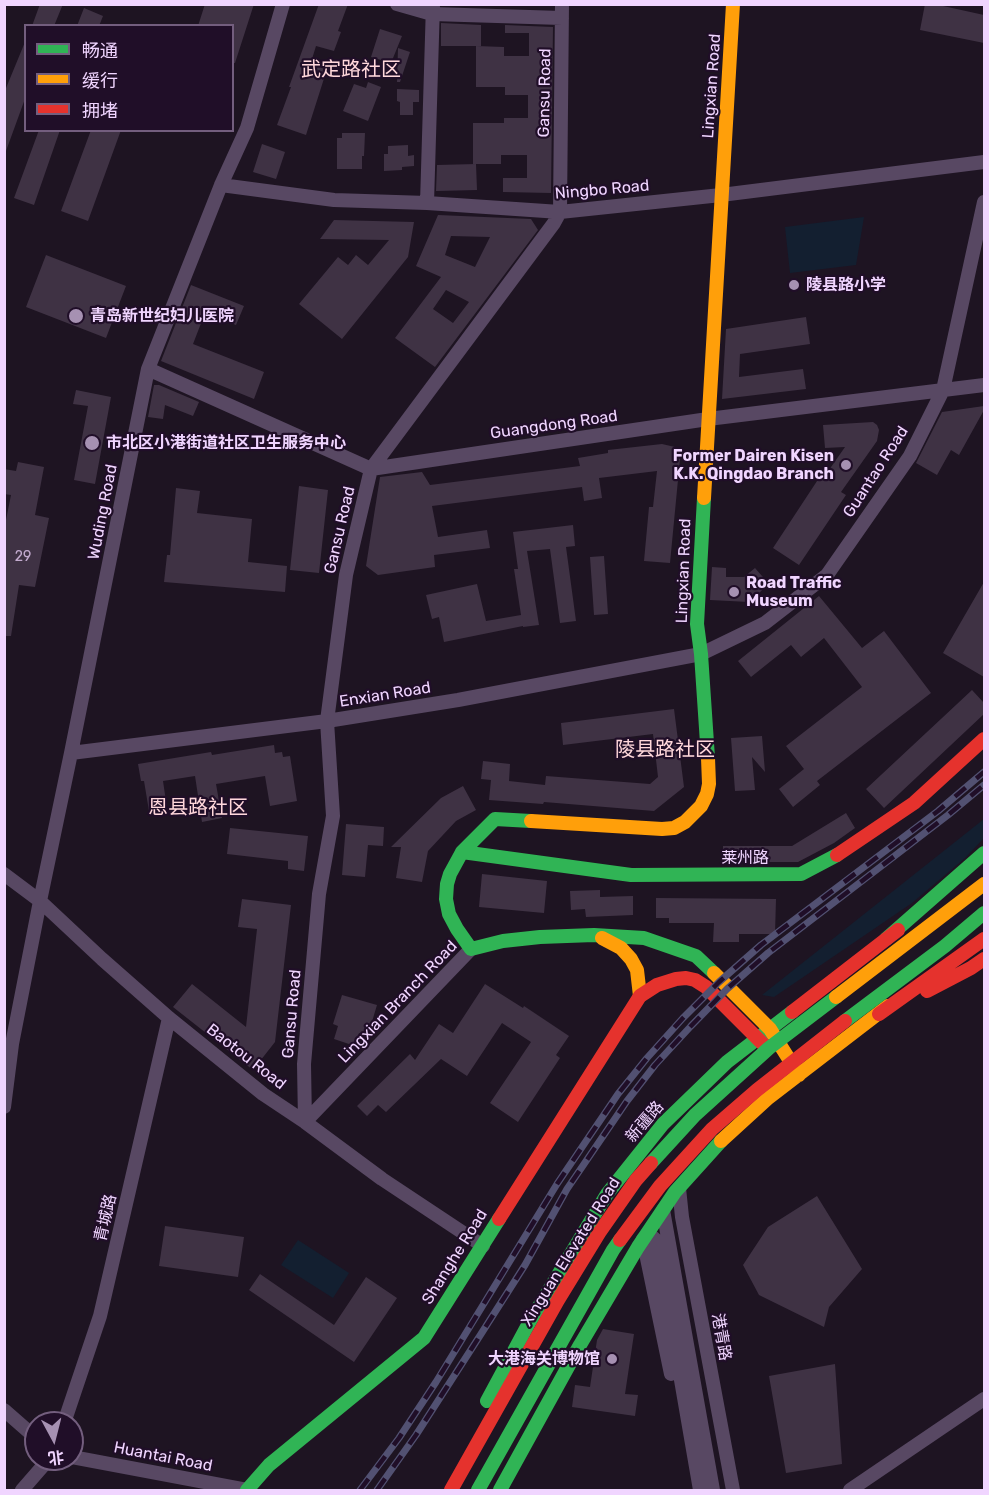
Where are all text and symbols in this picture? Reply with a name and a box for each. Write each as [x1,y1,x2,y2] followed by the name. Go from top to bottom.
[24,24,234,132] legend
[699,33,725,139] street label: Lingxian Road
[82,40,118,62] text: 畅通
[535,48,555,138] street label: Gansu Road
[301,58,401,82] district label: 武定路社区
[82,70,118,92] text: 缓行
[82,100,118,122] text: 拥堵
[554,176,650,204] street label: Ningbo Road
[806,275,886,295] place label: 陵县路小学
[787,278,801,292] marker: 陵县路小学
[90,306,234,326] place label: 青岛新世纪妇儿医院
[67,307,85,325] marker: 青岛新世纪妇儿医院
[489,407,619,443] street label: Guangdong Road
[839,423,913,521] street label: Guantao Road
[106,433,346,453] place label: 市北区小港街道社区卫生服务中心
[83,434,101,452] marker: 市北区小港街道社区卫生服务中心
[673,446,834,484] place label: Former Dairen Kisen K.K. Qingdao Branch
[839,458,853,472] marker: Former Dairen Kisen K.K. Qingdao Branch
[84,463,122,561] street label: Wuding Road
[321,484,359,576] street label: Gansu Road
[673,518,695,624] street label: Lingxian Road
[15,549,31,565] house number: 29
[746,573,841,611] place label: Road Traffic Museum
[727,585,741,599] marker: Road Traffic Museum
[338,678,432,712] street label: Enxian Road
[615,738,715,762] district label: 陵县路社区
[148,796,248,820] district label: 恩县路社区
[721,848,769,868] street label: 莱州路
[335,937,461,1067] street label: Lingxian Branch Road
[279,969,305,1059] street label: Gansu Road
[202,1020,290,1094] street label: Baotou Road
[622,1098,668,1146] street label: 新疆路
[517,1174,625,1330] street label: Xinguan Elevated Road
[91,1192,121,1244] street label: 青城路
[418,1206,492,1308] street label: Shanghe Road
[707,1312,735,1362] street label: 港青路
[488,1349,600,1369] place label: 大港海关博物馆
[605,1352,619,1366] marker: 大港海关博物馆
[24,1411,84,1471] north arrow
[112,1438,214,1476] street label: Huantai Road
[47,1447,65,1468] text: 北

